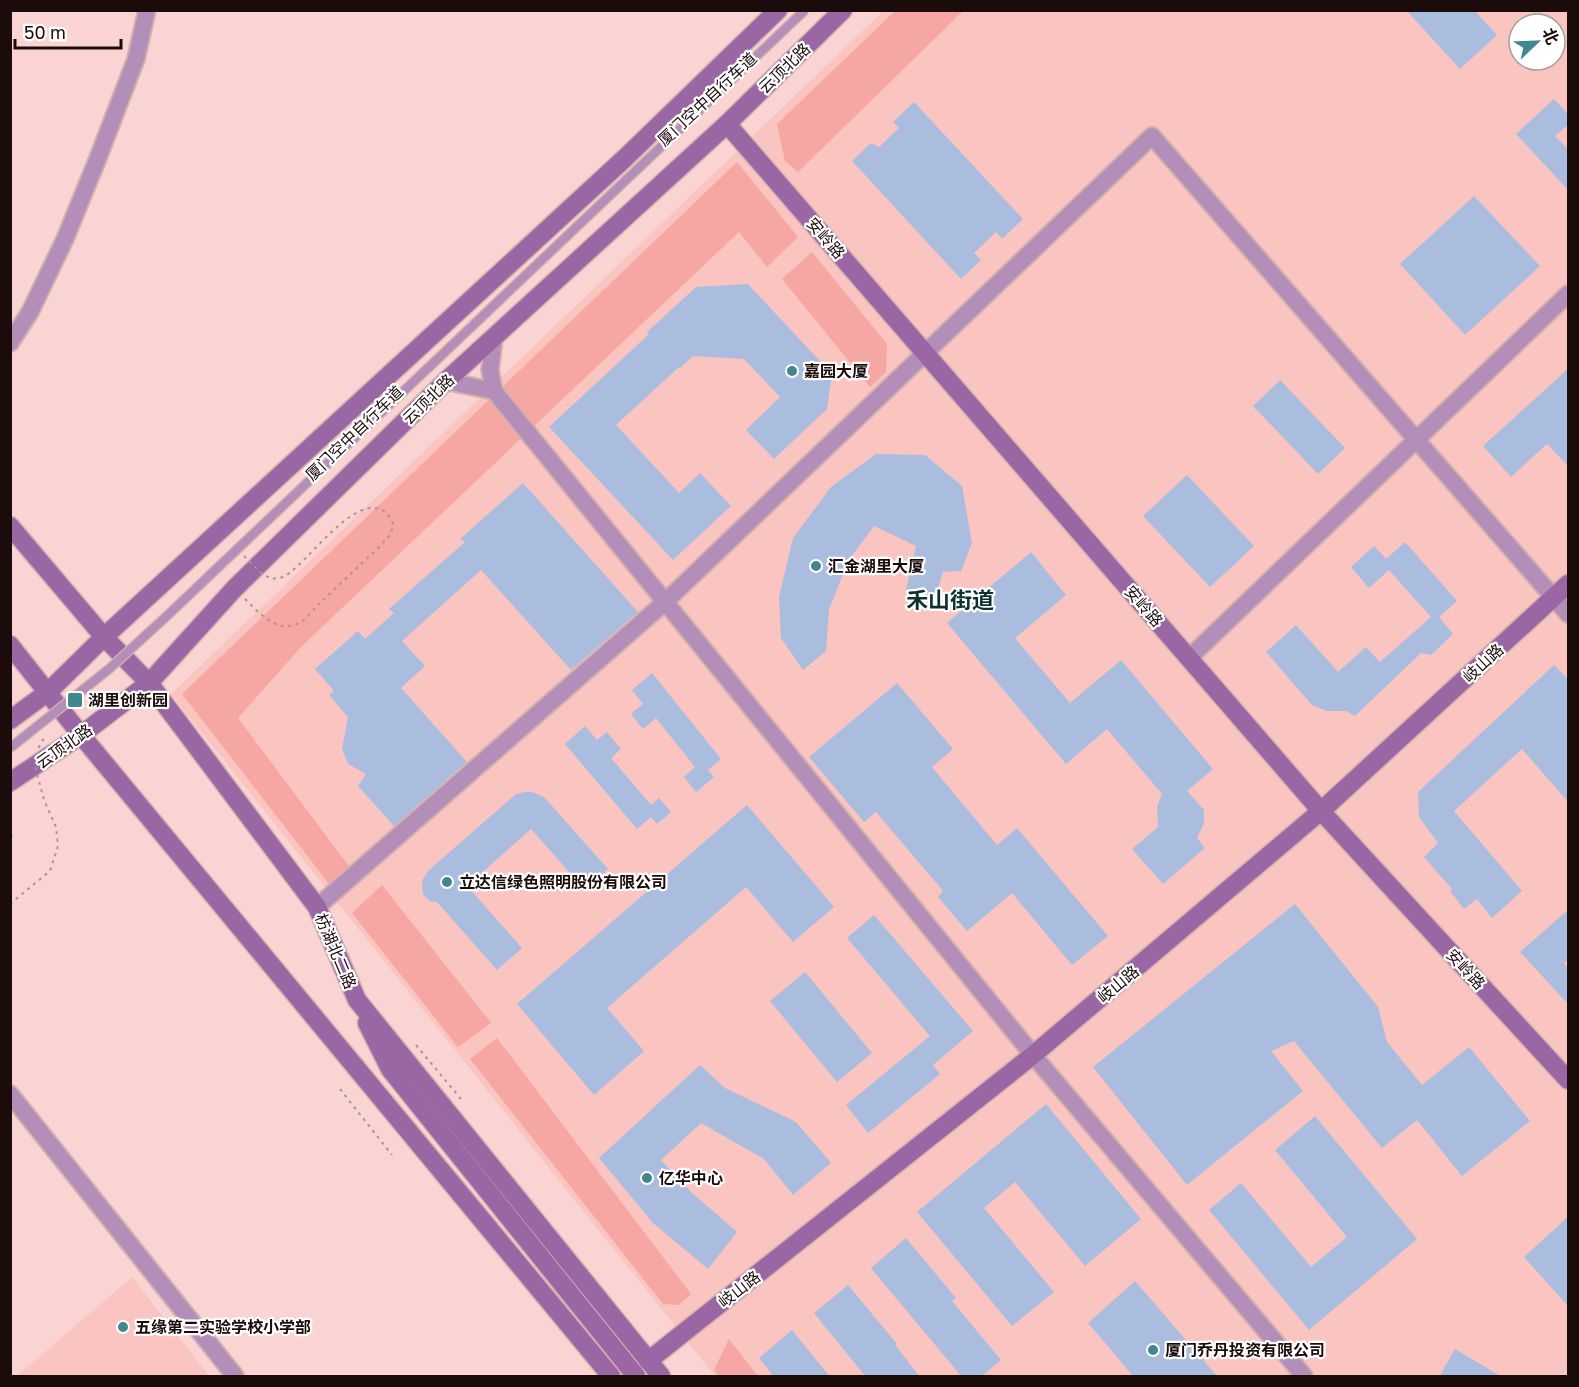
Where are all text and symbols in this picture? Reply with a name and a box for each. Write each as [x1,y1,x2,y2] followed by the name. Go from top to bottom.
[15,12,122,50] scale bar
[1507,12,1567,72] north arrow
[24,21,66,43] text: 50 m
[1538,25,1563,47] text: 北
[754,39,814,97] street label: 云顶北路
[653,48,761,150] street label: 厦门空中自行车道
[803,213,849,263] street label: 安岭路
[804,361,868,381] place label: 嘉园大厦
[785,364,799,378] marker: 嘉园大厦
[398,370,458,428] street label: 云顶北路
[301,381,407,485] street label: 厦门空中自行车道
[828,556,924,576] place label: 汇金湖里大厦
[809,559,823,573] marker: 汇金湖里大厦
[1121,581,1167,631] street label: 安岭路
[906,586,994,613] district label: 禾山街道
[1459,639,1507,687] street label: 岐山路
[88,690,168,710] place label: 湖里创新园
[66,691,84,709] marker: 湖里创新园
[32,719,96,773] street label: 云顶北路
[459,872,667,892] place label: 立达信绿色照明股份有限公司
[440,875,454,889] marker: 立达信绿色照明股份有限公司
[311,910,361,992] street label: 枋湖北二路
[1442,945,1490,993] street label: 安岭路
[1093,961,1143,1007] street label: 岐山路
[659,1168,723,1188] place label: 亿华中心
[640,1171,654,1185] marker: 亿华中心
[714,1266,764,1312] street label: 岐山路
[135,1317,311,1337] place label: 五缘第二实验学校小学部
[116,1320,130,1334] marker: 五缘第二实验学校小学部
[1165,1340,1325,1360] place label: 厦门乔丹投资有限公司
[1146,1343,1160,1357] marker: 厦门乔丹投资有限公司

